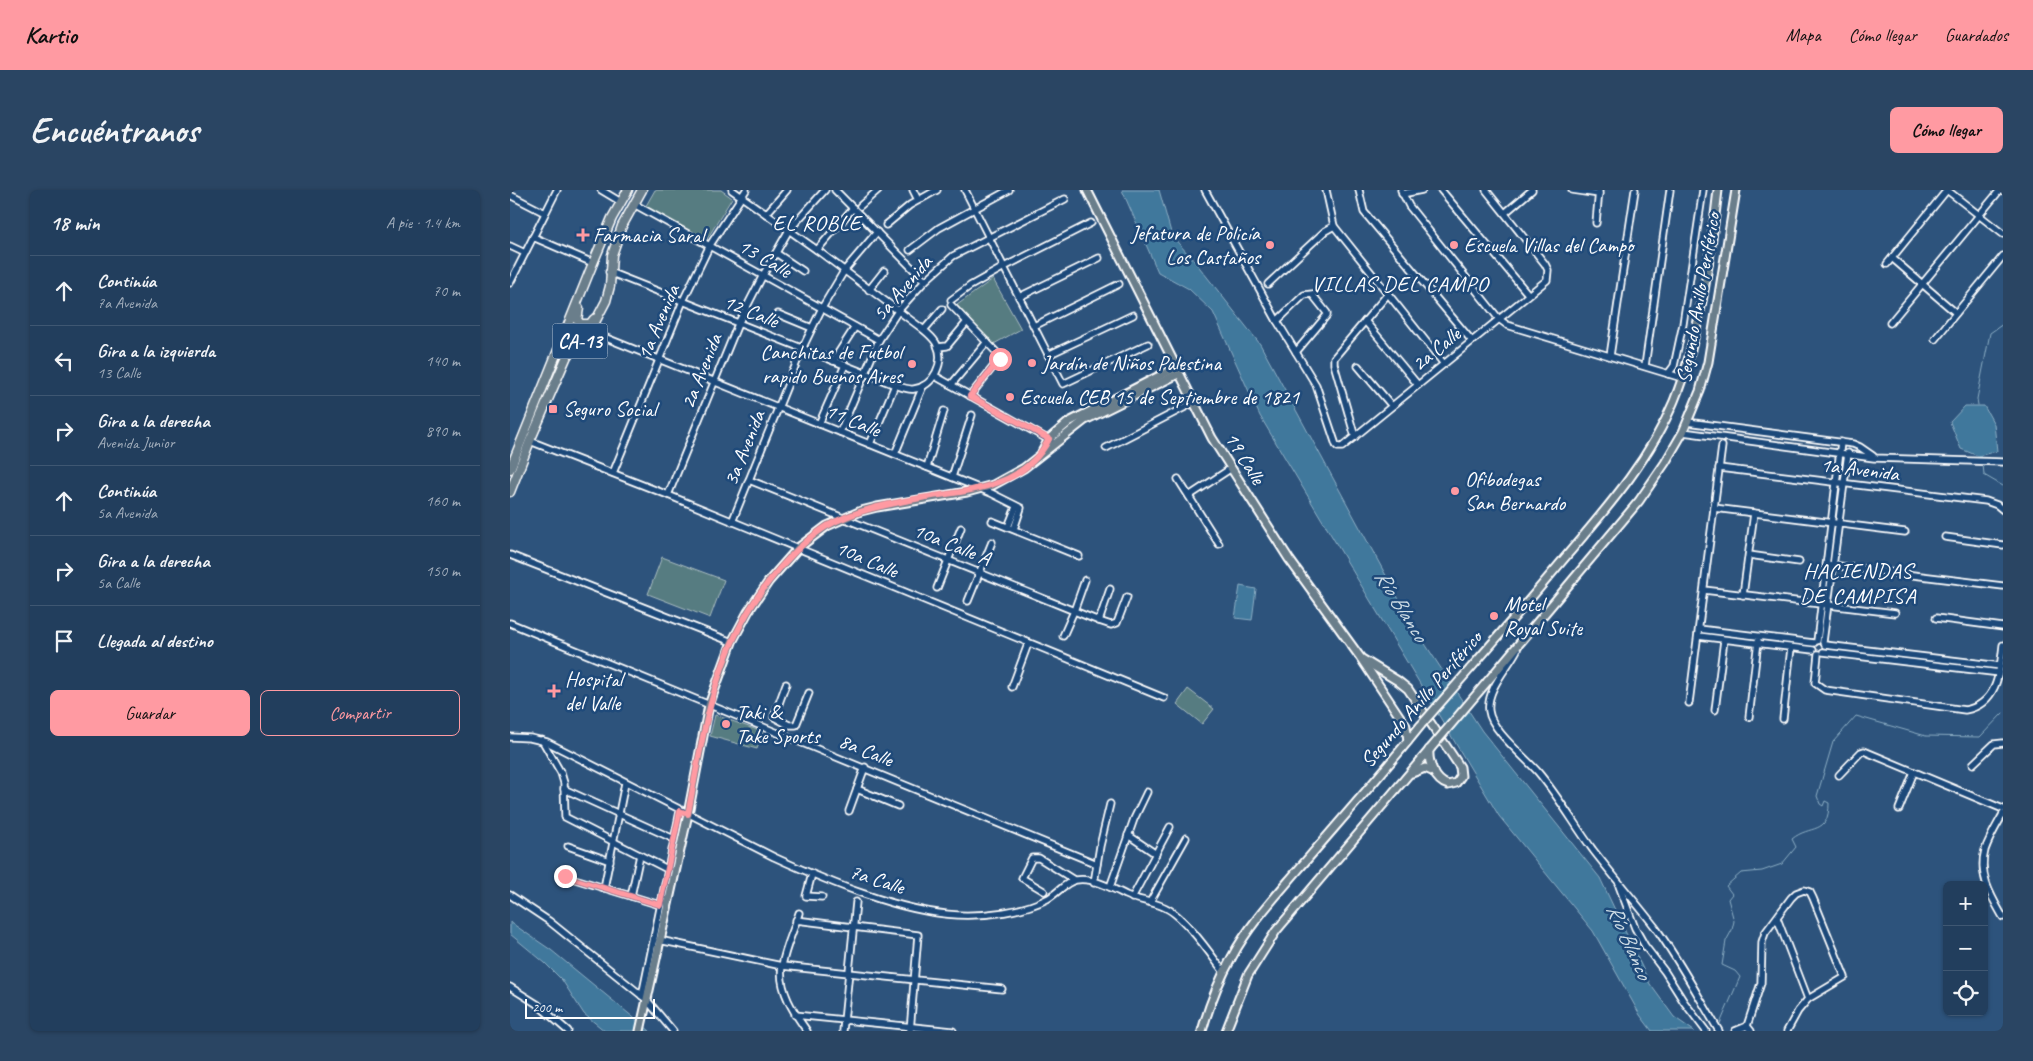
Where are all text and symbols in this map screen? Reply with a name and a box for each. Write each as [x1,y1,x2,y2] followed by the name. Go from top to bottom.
[25,20,77,50] text: Kartio
[1786,24,1821,46] text: Mapa
[1849,24,1917,46] text: Cómo llegar
[1945,24,2008,46] text: Guardados
[1890,107,2003,153] button: Cómo llegar
[30,108,199,153] text: Encuéntranos
[1670,208,1726,385] street label: Segundo Anillo Periférico
[773,209,864,237] district label: EL ROBLE
[50,210,100,236] text: 18 min
[386,213,460,233] text: A pie · 1.4 km
[1130,220,1262,270] place label: Jefatura de Policía Los Castaños
[593,222,708,248] place label: Farmacia Saral
[577,229,589,241] marker: Farmacia Saral
[734,232,797,284] street label: 13 Calle
[1464,232,1636,258] place label: Escuela Villas del Campo
[1264,239,1276,251] marker: Jefatura de Policía Los Castaños
[1448,239,1460,251] marker: Escuela Villas del Campo
[866,248,939,326] street label: 5a Avenida
[97,269,156,293] text: Continúa
[1311,270,1490,298] district label: VILLAS DEL CAMPO
[50,277,78,305] icon: ahead
[631,279,686,363] street label: 1a Avenida
[433,281,460,301] text: 70 m
[720,288,783,334] street label: 12 Calle
[97,293,157,313] text: 7a Avenida
[1406,321,1467,377] street label: 2a Calle
[552,324,608,358] road number: CA-13
[674,328,728,412] street label: 2a Avenida
[97,339,215,363] text: Gira a la izquierda
[760,339,905,389] place label: Canchitas de Futbol rapido Buenos Aires
[50,347,78,375] icon: left
[989,348,1012,371] route start
[1041,350,1223,376] place label: Jardín de Niños Palestina
[426,351,460,371] text: 140 m
[1026,357,1038,369] marker: Jardín de Niños Palestina
[906,358,918,370] marker: Canchitas de Futbol rapido Buenos Aires
[97,363,140,383] text: 13 Calle
[1020,384,1301,410] place label: Escuela CEB 15 de Septiembre de 1821
[1004,391,1016,403] marker: Escuela CEB 15 de Septiembre de 1821
[563,396,660,422] place label: Seguro Social
[822,397,885,443] street label: 11 Calle
[547,403,559,415] marker: Seguro Social
[717,405,771,489] street label: 3a Avenida
[97,409,210,433] text: Gira a la derecha
[50,417,78,445] icon: right
[426,421,460,441] text: 890 m
[1219,427,1272,490] street label: 19 Calle
[97,433,174,453] text: Avenida Junior
[1819,451,1902,487] street label: 1a Avenida
[1465,466,1567,516] place label: Ofibodegas San Bernardo
[97,479,156,503] text: Continúa
[1449,485,1461,497] marker: Ofibodegas San Bernardo
[50,487,78,515] icon: ahead
[426,491,460,511] text: 160 m
[97,503,157,523] text: 5a Avenida
[910,517,996,572] street label: 10a Calle A
[832,534,903,584] street label: 10a Calle
[97,549,210,573] text: Gira a la derecha
[50,557,78,585] icon: right
[1799,557,1917,610] district label: HACIENDAS DE CAMPISA
[426,561,460,581] text: 150 m
[1368,565,1436,649] water label: Río Blanco
[97,573,140,593] text: 5a Calle
[1504,591,1583,641] place label: Motel Royal Suite
[1488,610,1500,622] marker: Motel Royal Suite
[1355,623,1489,773] street label: Segundo Anillo Periférico
[50,627,78,655] icon: arrive
[97,629,213,653] text: Llegada al destino
[565,666,626,716] place label: Hospital del Valle
[547,684,561,698] marker: Hospital del Valle
[50,690,250,736] button: Guardar
[260,690,460,736] button: Compartir
[736,699,822,749] place label: Taki & Take Sports
[720,718,732,730] marker: Taki & Take Sports
[835,727,898,773] street label: 8a Calle
[846,858,909,900] street label: 7a Calle
[554,865,577,888] route end
[1943,881,1988,1016] map controls
[1943,881,1988,926] button: +
[1600,900,1659,986] water label: Río Blanco
[1943,926,1988,971] button: −
[1943,971,1988,1016] button: locate
[525,996,655,1019] scale bar
[532,999,562,1016] text: 200 m

